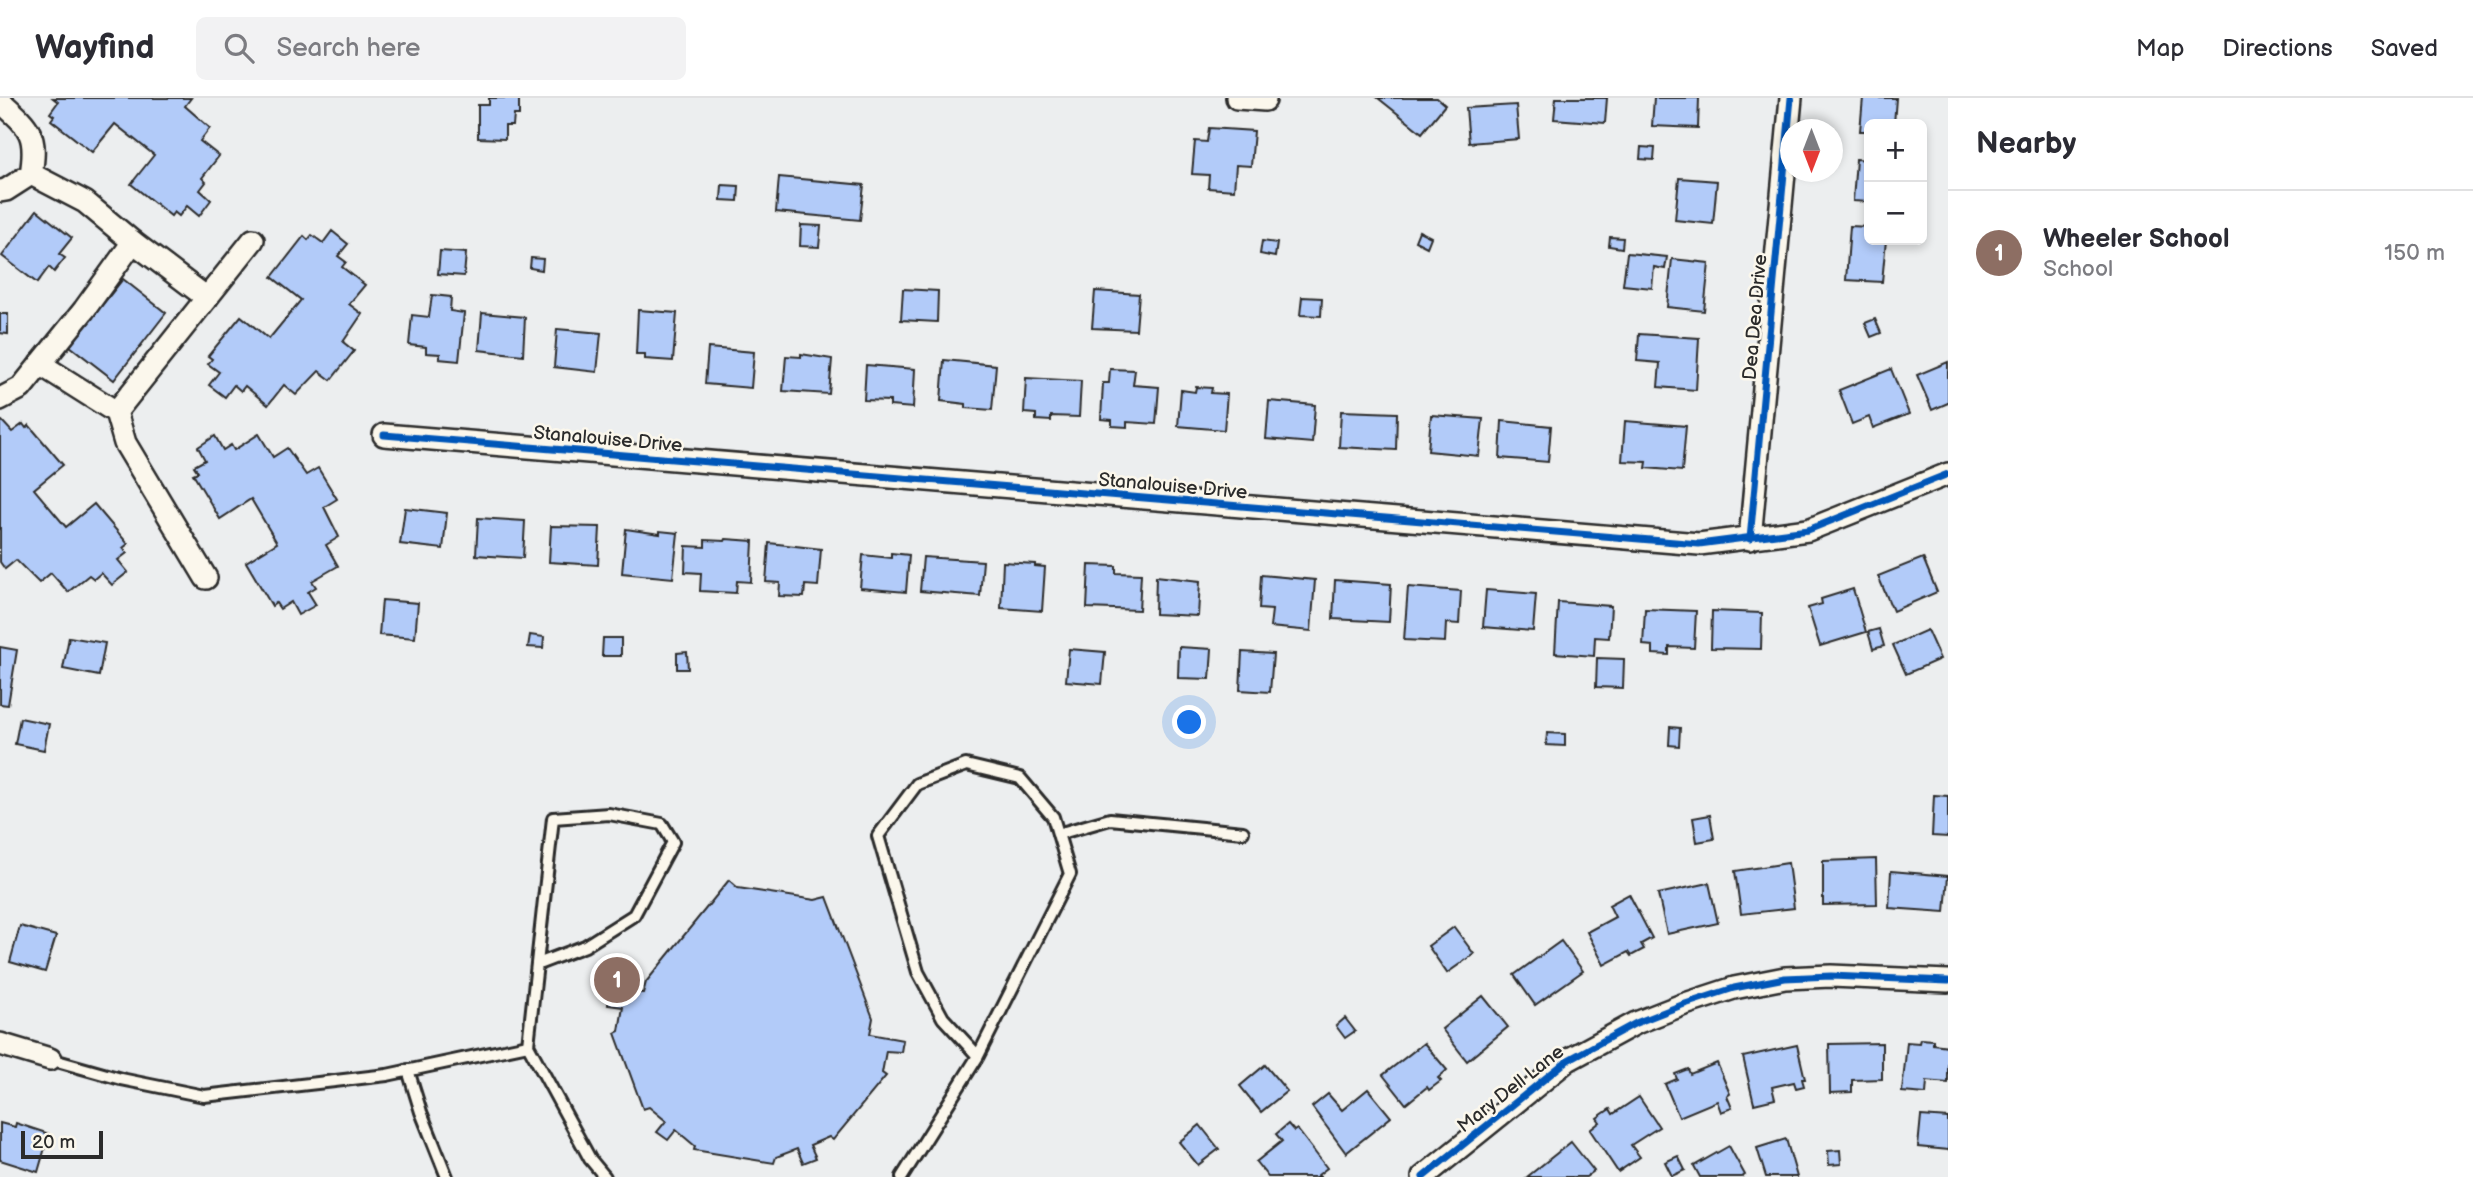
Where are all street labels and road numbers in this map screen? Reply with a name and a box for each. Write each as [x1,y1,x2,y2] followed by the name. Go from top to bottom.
[1739,253,1772,381] street label: Dea Dea Drive
[533,422,683,457] street label: Stanalouise Drive
[1098,469,1248,504] street label: Stanalouise Drive
[1453,1040,1569,1138] street label: Mary Dell Lane

